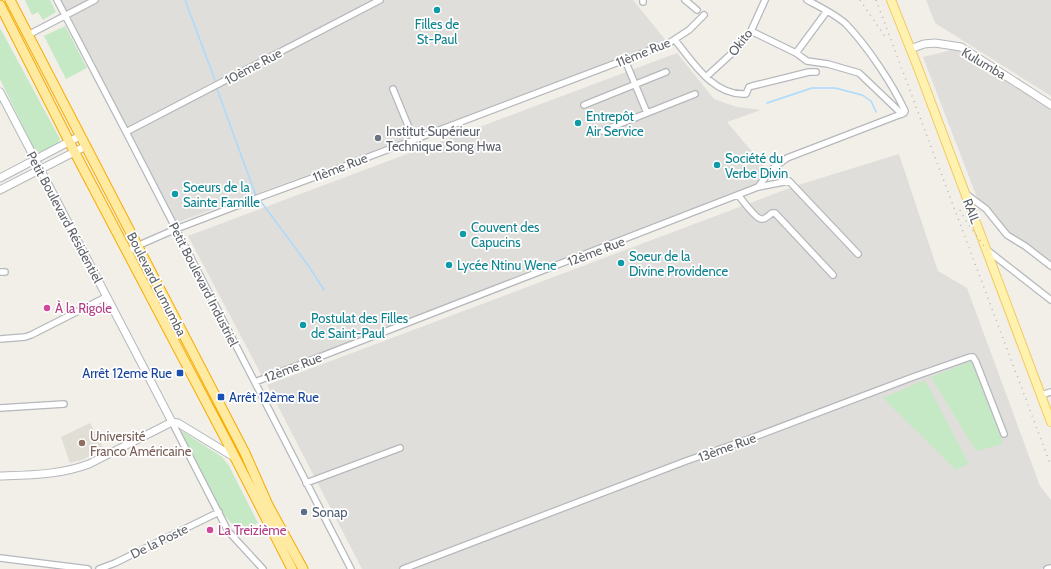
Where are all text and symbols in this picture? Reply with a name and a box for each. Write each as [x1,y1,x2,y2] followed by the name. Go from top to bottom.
[432,5,442,15] marker: Filles de St-Paul
[415,16,460,47] place label: Filles de St-Paul
[724,25,756,59] street label: Okito
[613,34,673,70] street label: 11ème Rue
[222,44,284,88] street label: 10ème Rue
[959,44,1010,83] street label: Kulumba
[586,108,644,139] place label: Entrepôt Air Service
[573,118,583,128] marker: Entrepôt Air Service
[386,123,502,154] place label: Institut Supérieur Technique Song Hwa
[373,133,383,143] marker: Institut Supérieur Technique Song Hwa
[24,149,106,285] street label: Petit Boulevard Résidentiel
[310,149,370,185] street label: 11ème Rue
[725,150,788,181] place label: Société du Verbe Divin
[712,160,722,170] marker: Société du Verbe Divin
[183,179,260,210] place label: Soeurs de la Sainte Famille
[170,189,180,199] marker: Soeurs de la Sainte Famille
[960,196,984,226] street label: RAIL
[166,219,242,349] street label: Petit Boulevard Industriel
[471,219,540,250] place label: Couvent des Capucins
[124,229,190,339] street label: Boulevard Lumumba
[458,229,468,239] marker: Couvent des Capucins
[565,233,627,269] street label: 12ème Rue
[629,248,729,279] place label: Soeur de la Divine Providence
[457,257,557,273] place label: Lycée Ntinu Wene
[616,258,626,268] marker: Soeur de la Divine Providence
[444,260,454,270] marker: Lycée Ntinu Wene
[55,299,112,316] place label: À la Rigole
[42,303,52,313] marker: À la Rigole
[311,310,409,341] place label: Postulat des Filles de Saint-Paul
[298,320,308,330] marker: Postulat des Filles de Saint-Paul
[262,349,324,385] street label: 12ème Rue
[82,365,172,381] place label: Arrêt 12eme Rue
[175,368,185,378] marker: Arrêt 12eme Rue
[229,389,319,405] place label: Arrêt 12ème Rue
[216,392,226,402] marker: Arrêt 12ème Rue
[90,428,192,459] place label: Université Franco Américaine
[696,429,758,465] street label: 13ème Rue
[77,438,87,448] marker: Université Franco Américaine
[312,504,348,520] place label: Sonap
[299,507,309,517] marker: Sonap
[128,520,191,562] street label: De la Poste
[218,522,287,538] place label: La Treizième
[205,525,215,535] marker: La Treizième

